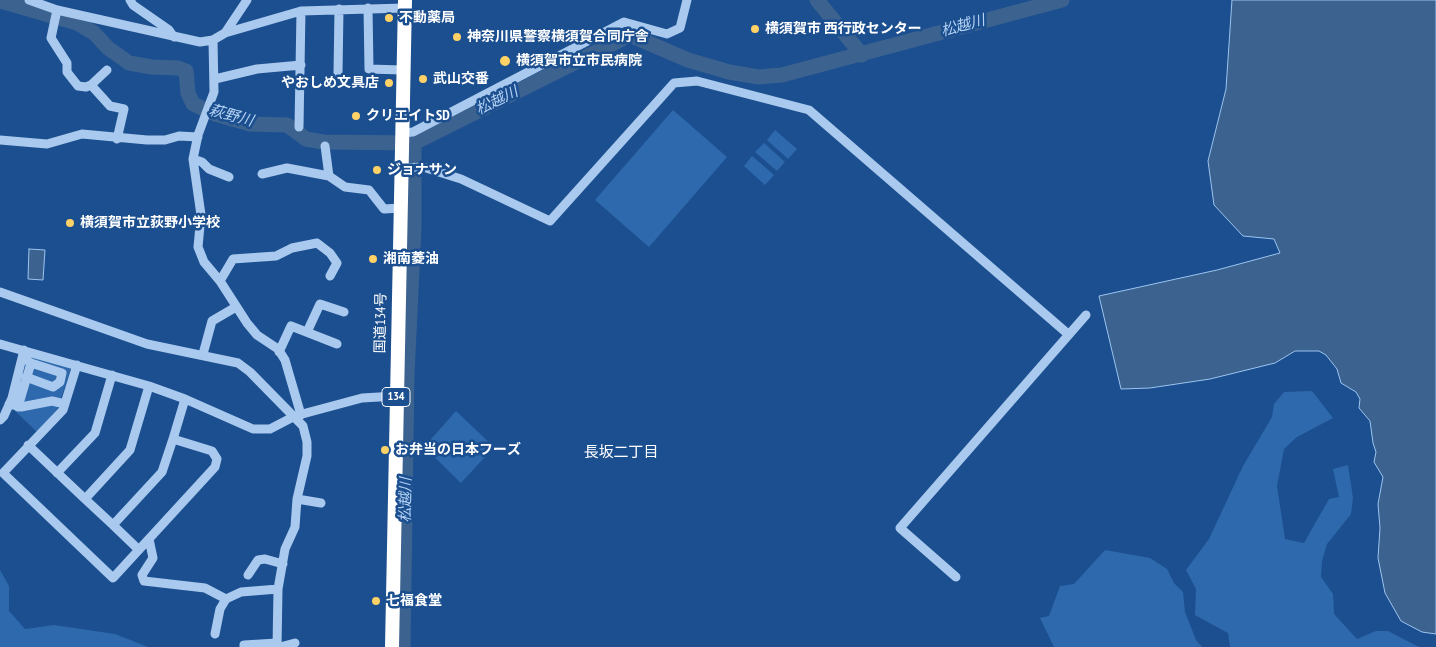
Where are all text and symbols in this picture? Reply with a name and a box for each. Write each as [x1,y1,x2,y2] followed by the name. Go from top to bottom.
[399,10,455,26] place label: 不動薬局
[939,11,987,41] water label: 松越川
[383,12,395,24] marker: 不動薬局
[765,21,922,37] place label: 横須賀市 西行政センター
[749,23,761,35] marker: 横須賀市 西行政センター
[467,29,649,45] place label: 神奈川県警察横須賀合同庁舎
[451,31,463,43] marker: 神奈川県警察横須賀合同庁舎
[516,53,642,69] place label: 横須賀市立市民病院
[498,54,512,68] marker: 横須賀市立市民病院
[433,71,489,87] place label: 武山交番
[417,73,429,85] marker: 武山交番
[281,75,379,91] place label: やおしめ文具店
[383,77,395,89] marker: やおしめ文具店
[473,83,521,119] water label: 松越川
[207,101,255,131] water label: 萩野川
[366,108,450,124] place label: クリエイトSD
[350,110,362,122] marker: クリエイトSD
[387,162,457,178] place label: ジョナサン
[371,164,383,176] marker: ジョナサン
[80,215,220,231] place label: 横須賀市立荻野小学校
[64,217,76,229] marker: 横須賀市立荻野小学校
[383,251,439,267] place label: 湘南菱油
[367,253,379,265] marker: 湘南菱油
[372,292,390,354] street label: 国道134号
[382,388,410,407] road number: 134
[395,442,521,458] place label: お弁当の日本フーズ
[379,444,391,456] marker: お弁当の日本フーズ
[584,444,658,462] district label: 長坂二丁目
[397,477,415,523] water label: 松越川
[386,593,442,609] place label: 七福食堂
[370,595,382,607] marker: 七福食堂

